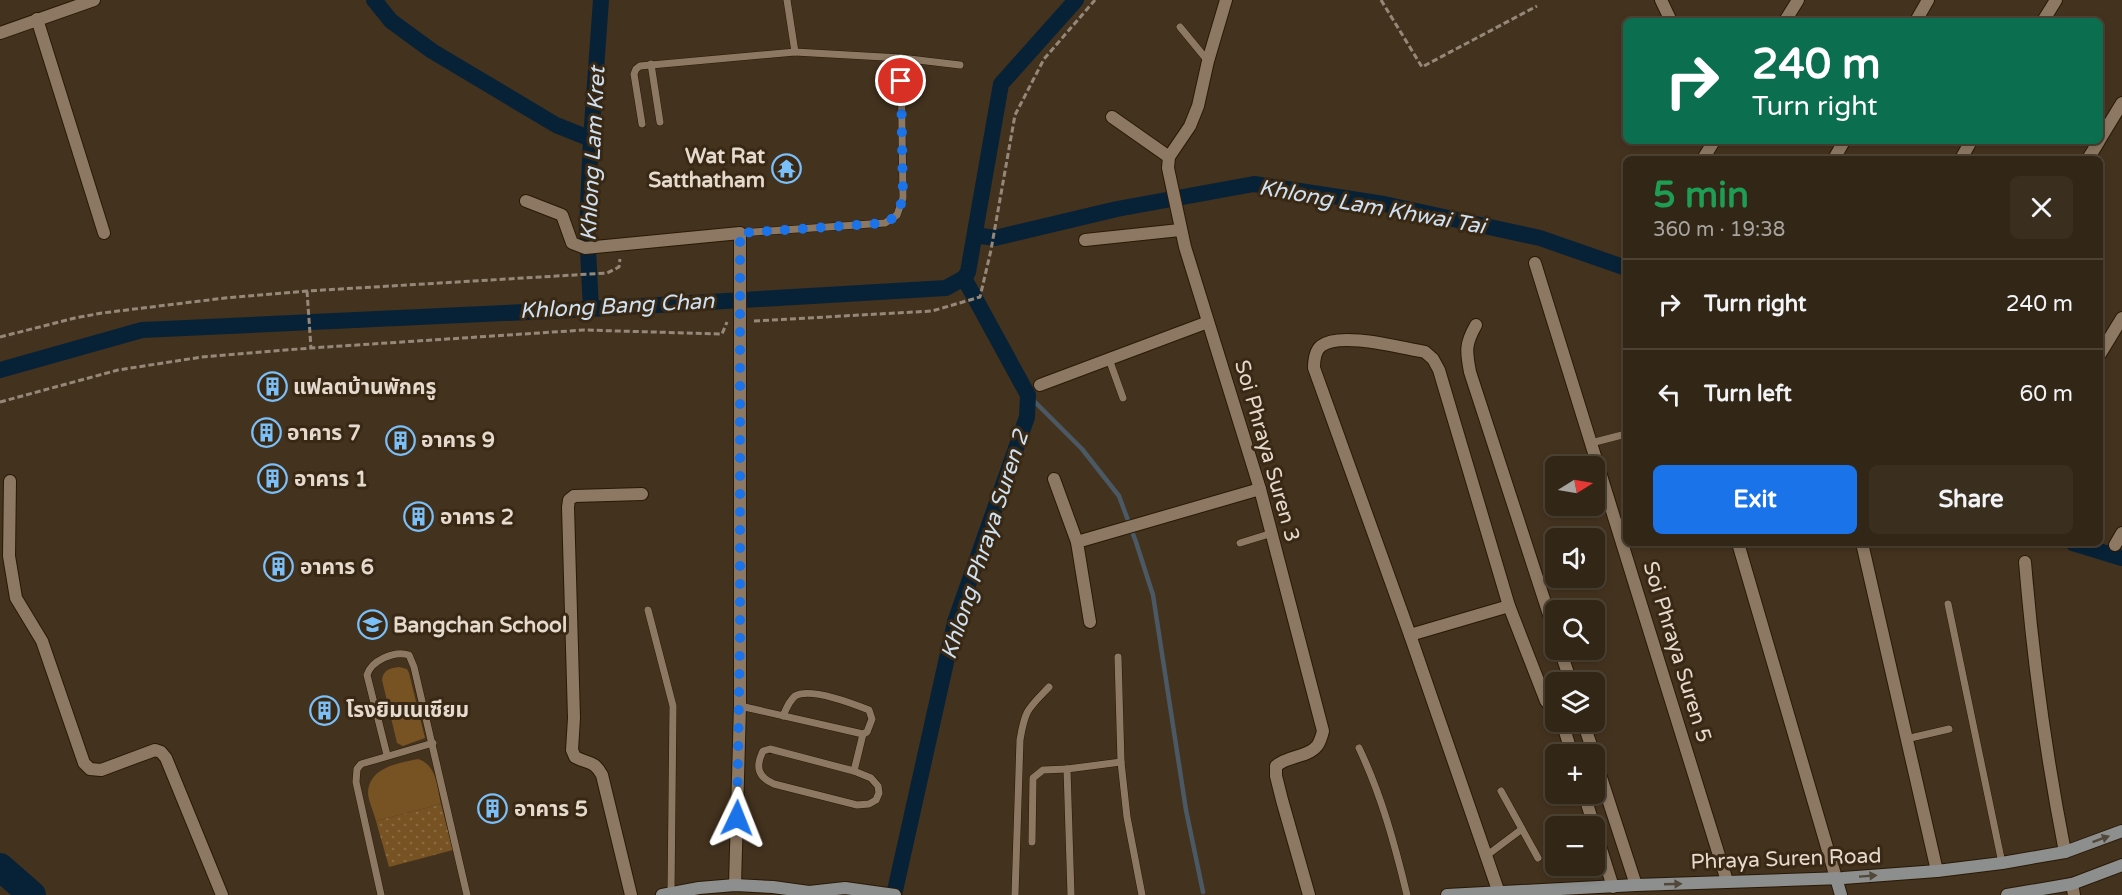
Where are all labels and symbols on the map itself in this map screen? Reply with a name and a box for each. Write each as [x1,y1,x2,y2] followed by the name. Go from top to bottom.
[875,55,926,106] pin
[575,64,611,242] water label: Khlong Lam Kret
[648,144,765,193] place label: Wat Rat Satthatham
[770,152,802,184] temple icon: Wat Rat Satthatham
[1257,174,1490,240] water label: Khlong Lam Khwai Tai
[519,288,716,324] water label: Khlong Bang Chan
[1229,357,1305,545] street label: Soi Phraya Suren 3
[256,371,288,403] building icon: แฟลตบ้านพักครู
[293,375,437,400] place label: แฟลตบ้านพักครู
[250,417,282,449] building icon: อาคาร 7
[287,421,361,446] place label: อาคาร 7
[384,424,416,456] building icon: อาคาร 9
[936,425,1035,662] water label: Khlong Phraya Suren 2
[421,428,495,453] place label: อาคาร 9
[1545,456,1605,516] north arrow
[257,463,289,495] building icon: อาคาร 1
[294,467,368,492] place label: อาคาร 1
[403,501,435,533] building icon: อาคาร 2
[440,505,514,530] place label: อาคาร 2
[263,551,295,583] building icon: อาคาร 6
[300,555,374,580] place label: อาคาร 6
[1638,559,1716,745] street label: Soi Phraya Suren 5
[356,609,388,641] school or university icon: Bangchan School
[393,613,567,638] place label: Bangchan School
[309,694,341,726] building icon: โรงยิมเนเซียม
[346,698,469,723] place label: โรงยิมเนเซียม
[705,786,769,850] position arrow
[477,793,509,825] building icon: อาคาร 5
[514,797,588,822] place label: อาคาร 5
[2093,834,2111,844] one-way arrow
[1690,843,1882,875] street label: Phraya Suren Road
[1859,871,1878,881] one-way arrow
[1664,879,1683,888] one-way arrow

